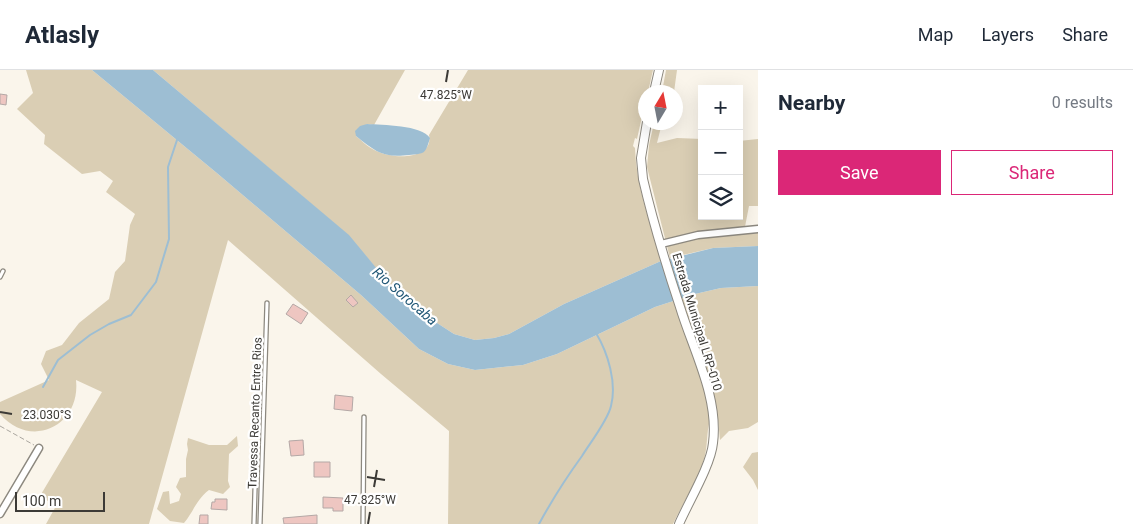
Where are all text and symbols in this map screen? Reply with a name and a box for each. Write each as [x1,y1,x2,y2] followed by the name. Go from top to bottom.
[25,21,99,49] text: Atlasly
[918,24,953,45] text: Map
[981,24,1034,45] text: Layers
[1062,24,1108,45] text: Share
[638,85,683,130] north arrow
[698,85,743,220] map controls
[698,85,743,130] button: +
[420,88,472,102] text: 47.825°W
[778,91,845,115] text: Nearby
[1052,93,1113,112] text: 0 results
[698,130,743,175] button: −
[778,150,941,195] button: Save
[951,150,1113,195] button: Share
[698,175,743,220] button: layers
[669,251,725,393] street label: Estrada Municipal LRP-010
[369,264,441,328] water label: Rio Sorocaba
[245,337,265,489] street label: Travessa Recanto Entre Rios
[23,408,71,422] text: 23.030°S
[15,489,105,512] scale bar
[22,493,61,509] text: 100 m
[344,493,396,507] text: 47.825°W

